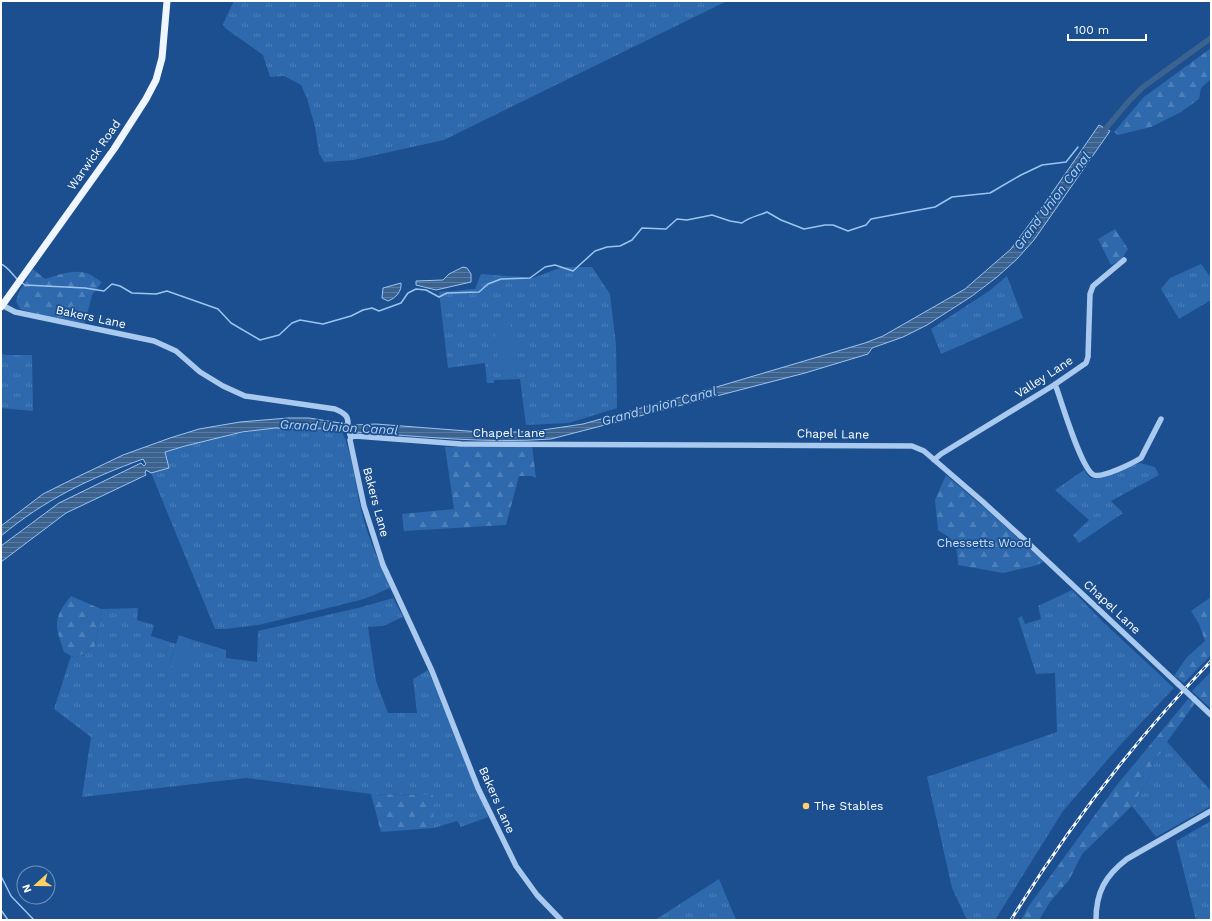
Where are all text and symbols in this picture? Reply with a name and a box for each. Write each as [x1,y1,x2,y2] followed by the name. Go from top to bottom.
[1068,16,1146,42] scale bar
[1074,23,1109,37] text: 100 m
[65,117,123,193] street label: Warwick Road
[1010,149,1094,253] water label: Grand Union Canal
[55,303,128,331] street label: Bakers Lane
[1012,353,1076,401] street label: Valley Lane
[600,383,718,429] water label: Grand Union Canal
[279,416,399,438] water label: Grand Union Canal
[473,426,545,440] street label: Chapel Lane
[797,426,869,442] street label: Chapel Lane
[360,466,392,538] street label: Bakers Lane
[937,536,1031,550] park label: Chessetts Wood
[1081,577,1143,637] street label: Chapel Lane
[476,764,518,836] street label: Bakers Lane
[814,799,883,813] place label: The Stables
[801,801,811,811] marker: The Stables
[16,865,56,905] north arrow
[20,882,35,895] text: N

